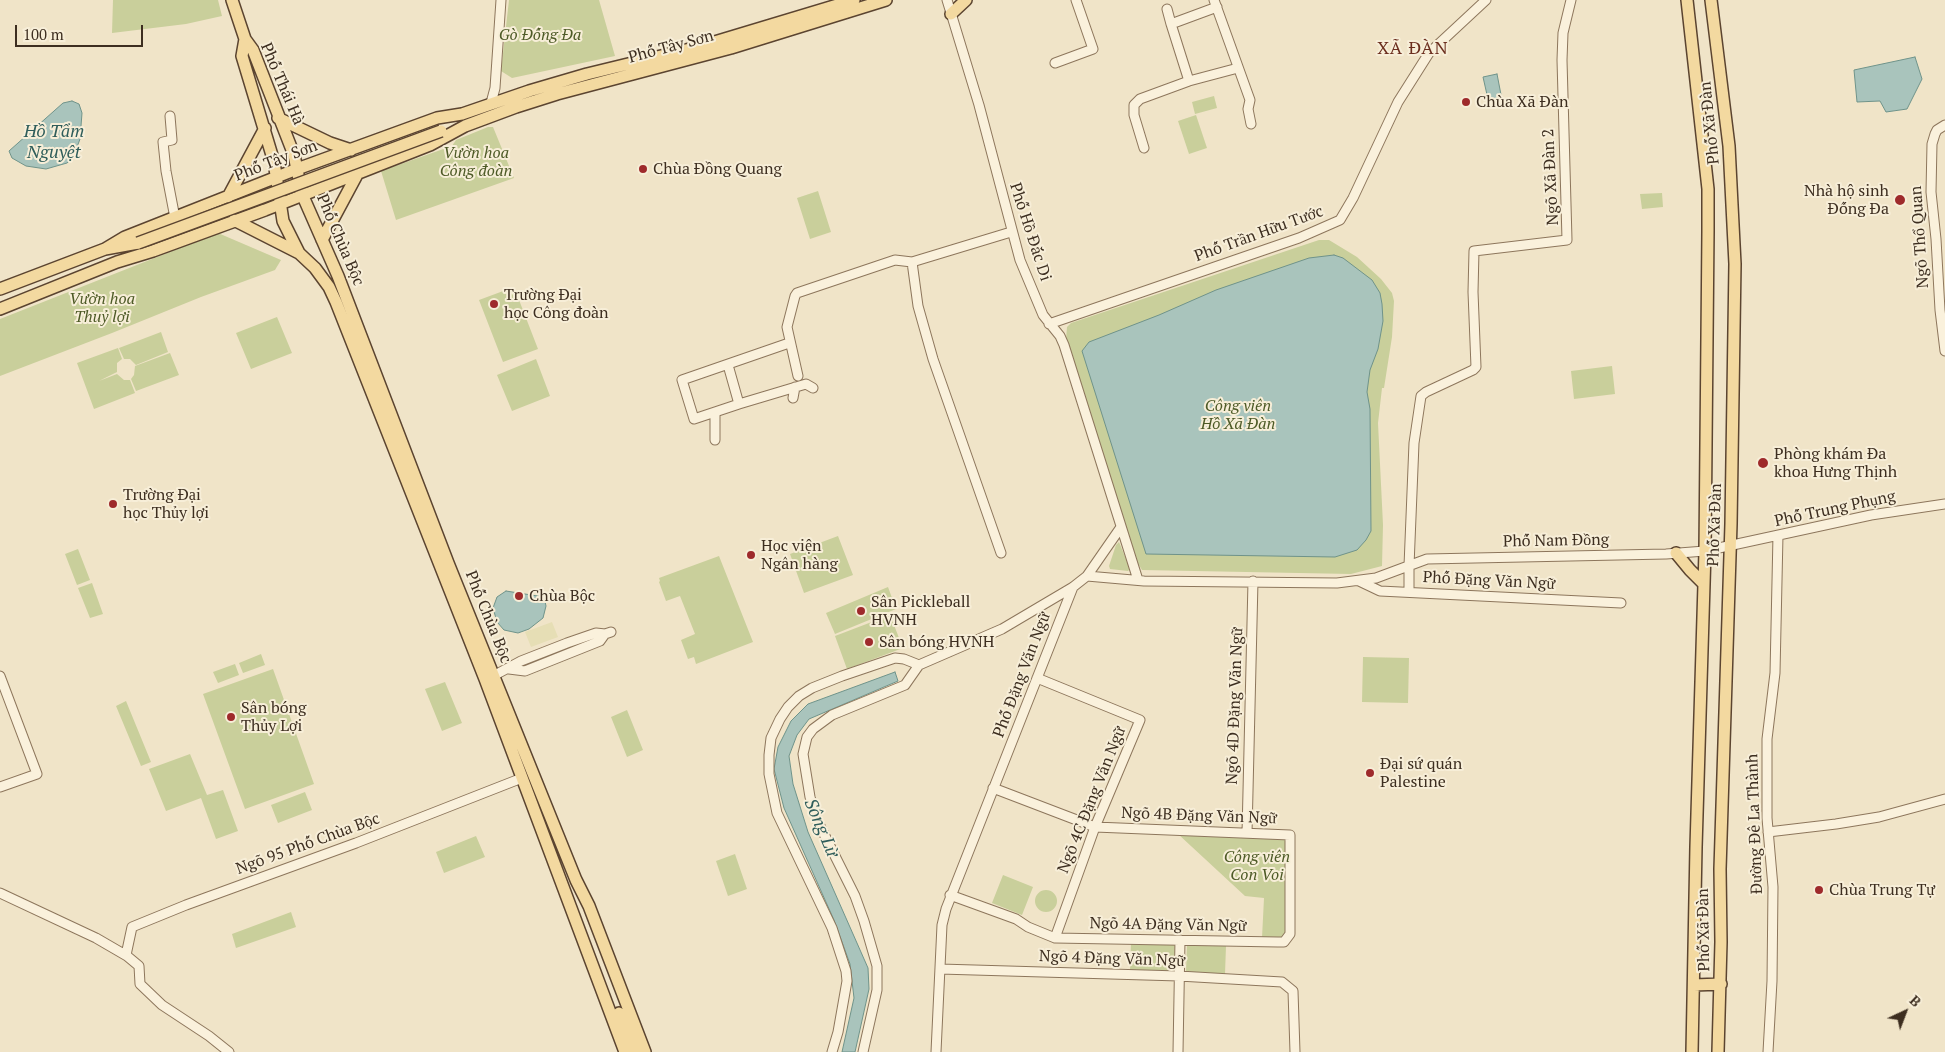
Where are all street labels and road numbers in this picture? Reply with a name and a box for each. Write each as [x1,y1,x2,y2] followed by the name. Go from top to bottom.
[626,26,716,68] street label: Phố Tây Sơn
[256,40,308,128] street label: Phố Thái Hà
[1696,81,1724,165] street label: Phố Xã Đàn
[1539,128,1563,226] street label: Ngõ Xã Đàn 2
[232,136,320,186] street label: Phố Tây Sơn
[1005,180,1055,284] street label: Phố Hồ Đắc Di
[1907,185,1933,289] street label: Ngõ Thổ Quan
[312,191,368,289] street label: Phố Chùa Bộc
[1192,202,1326,266] street label: Phố Trần Hữu Tước
[1704,483,1726,567] street label: Phố Xã Đàn
[1773,487,1897,531] street label: Phố Trung Phụng
[1503,530,1609,552] street label: Phố Nam Đồng
[461,568,515,666] street label: Phố Chùa Bộc
[1422,568,1556,594] street label: Phố Đặng Văn Ngữ
[989,610,1055,740] street label: Phố Đặng Văn Ngữ
[1223,627,1247,785] street label: Ngõ 4D Đặng Văn Ngữ
[1054,724,1130,876] street label: Ngõ 4C Đặng Văn Ngữ
[1743,753,1767,895] street label: Đường Đê La Thành
[1121,804,1277,828] street label: Ngõ 4B Đặng Văn Ngữ
[233,809,383,879] street label: Ngõ 95 Phố Chùa Bộc
[1694,888,1714,972] street label: Phố Xã Đàn
[1089,914,1247,936] street label: Ngõ 4A Đặng Văn Ngữ
[1039,947,1185,971] street label: Ngõ 4 Đặng Văn Ngữ

